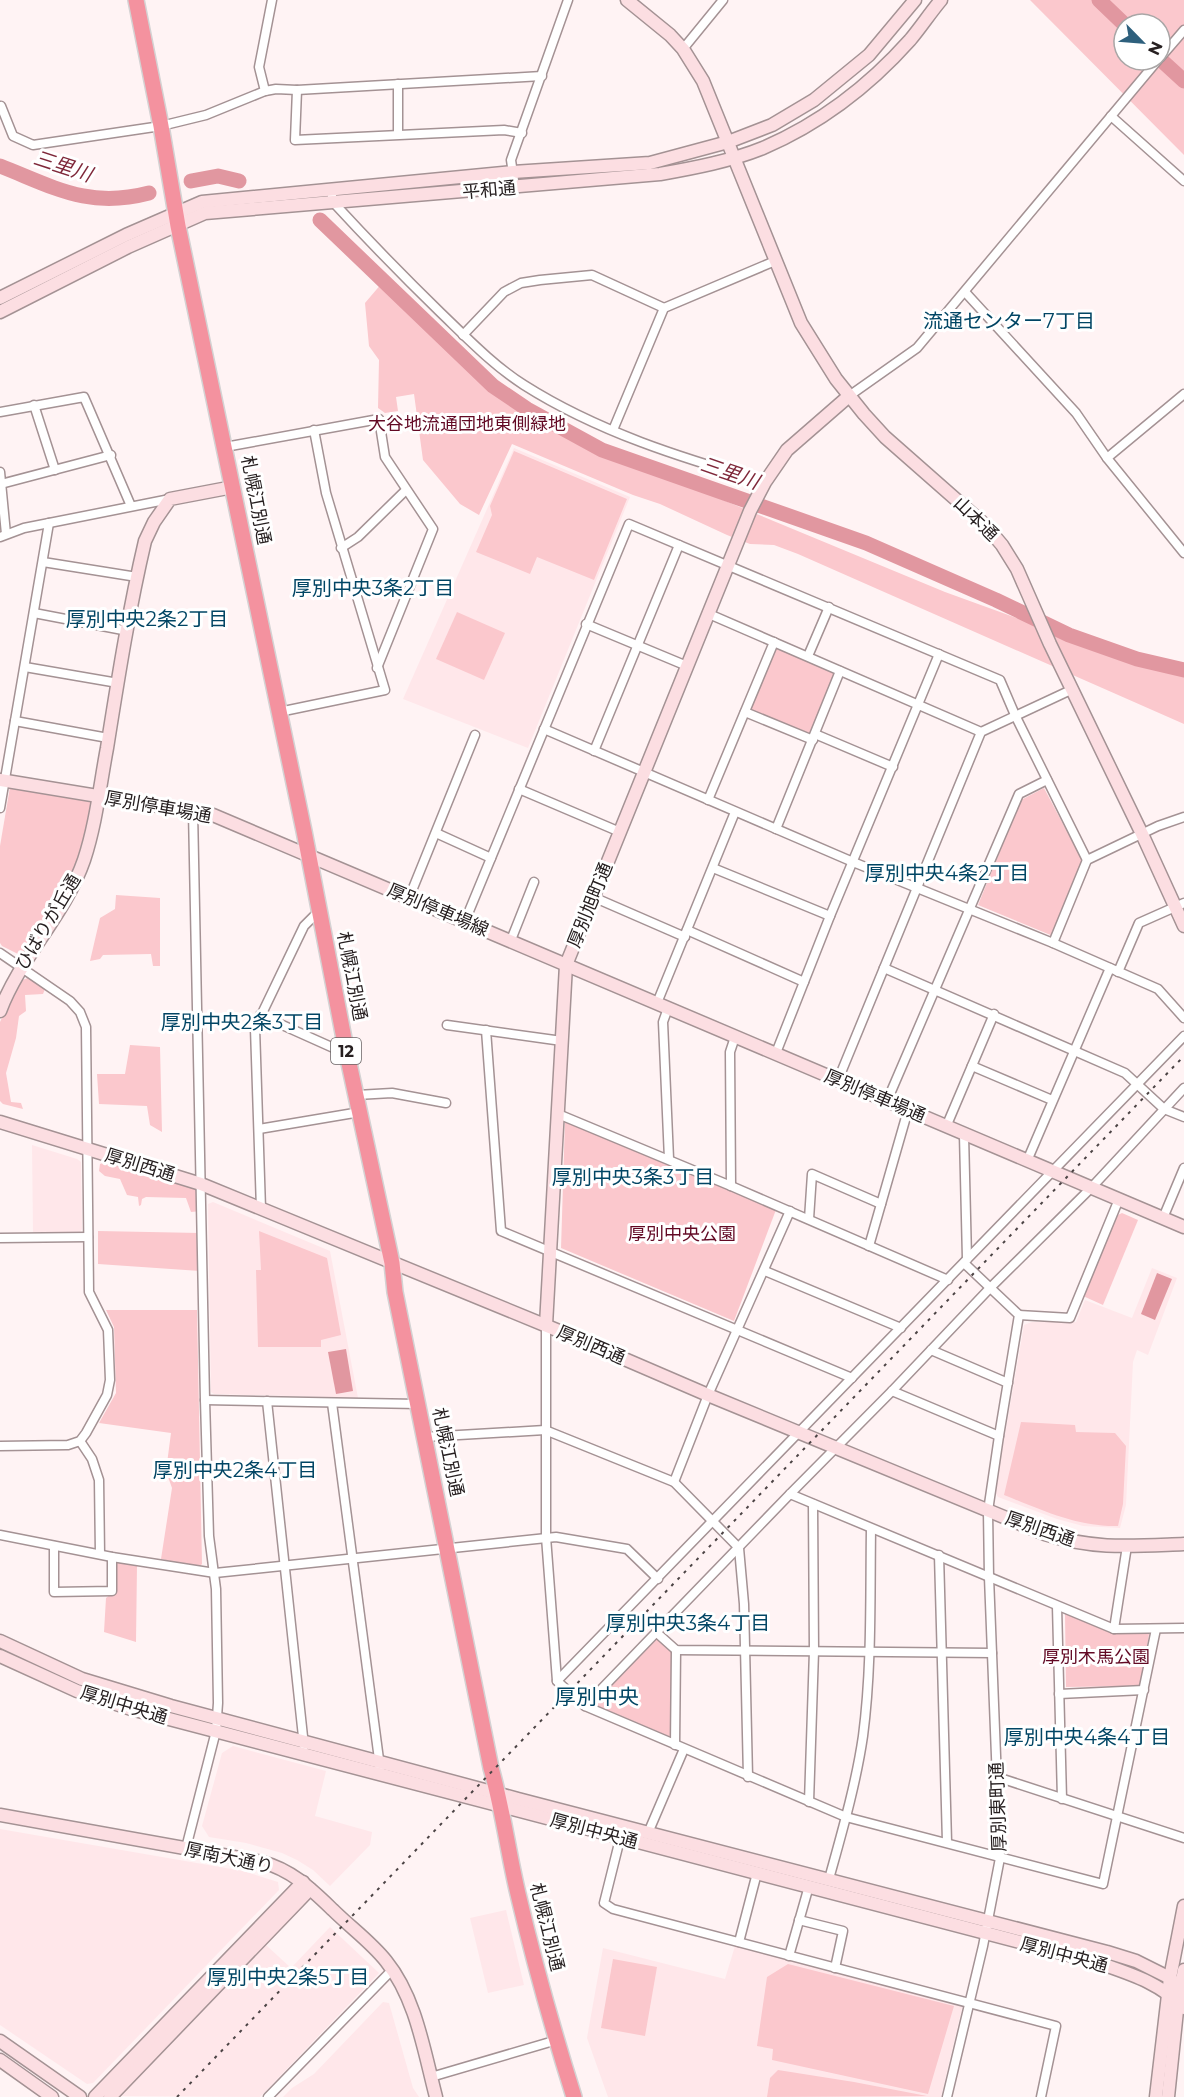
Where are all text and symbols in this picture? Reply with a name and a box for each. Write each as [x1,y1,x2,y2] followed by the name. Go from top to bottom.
[1112,12,1172,72] north arrow
[1144,38,1166,58] text: N
[31,145,97,187] water label: 三里川
[461,177,517,203] street label: 平和通
[923,309,1095,333] district label: 流通センター7丁目
[368,413,566,435] park label: 大谷地流通団地東側緑地
[698,452,764,495] water label: 三里川
[237,454,275,546] street label: 札幌江別通
[949,492,1003,546] street label: 山本通
[292,576,454,600] district label: 厚別中央3条2丁目
[66,607,228,631] district label: 厚別中央2条2丁目
[103,787,213,827] street label: 厚別停車場通
[563,859,617,951] street label: 厚別旭町通
[865,861,1029,885] district label: 厚別中央4条2丁目
[11,870,85,974] street label: ひばりが丘通
[384,879,492,941] street label: 厚別停車場線
[333,930,371,1022] street label: 札幌江別通
[161,1010,323,1034] district label: 厚別中央2条3丁目
[331,1038,361,1064] road number: 12
[821,1065,929,1127] street label: 厚別停車場通
[102,1144,178,1186] street label: 厚別西通
[552,1165,714,1189] district label: 厚別中央3条3丁目
[628,1223,736,1245] park label: 厚別中央公園
[554,1321,628,1369] street label: 厚別西通
[428,1406,468,1498] street label: 札幌江別通
[153,1458,317,1482] district label: 厚別中央2条4丁目
[1002,1507,1078,1551] street label: 厚別西通
[606,1611,770,1635] district label: 厚別中央3条4丁目
[1042,1646,1150,1668] park label: 厚別木馬公園
[78,1681,170,1729] street label: 厚別中央通
[555,1684,639,1709] district label: 厚別中央
[1004,1725,1170,1749] district label: 厚別中央4条4丁目
[985,1762,1011,1852] street label: 厚別東町通
[548,1809,640,1853] street label: 厚別中央通
[183,1838,275,1878] street label: 厚南大通り
[525,1881,569,1973] street label: 札幌江別通
[1018,1933,1110,1977] street label: 厚別中央通
[207,1965,369,1989] district label: 厚別中央2条5丁目

